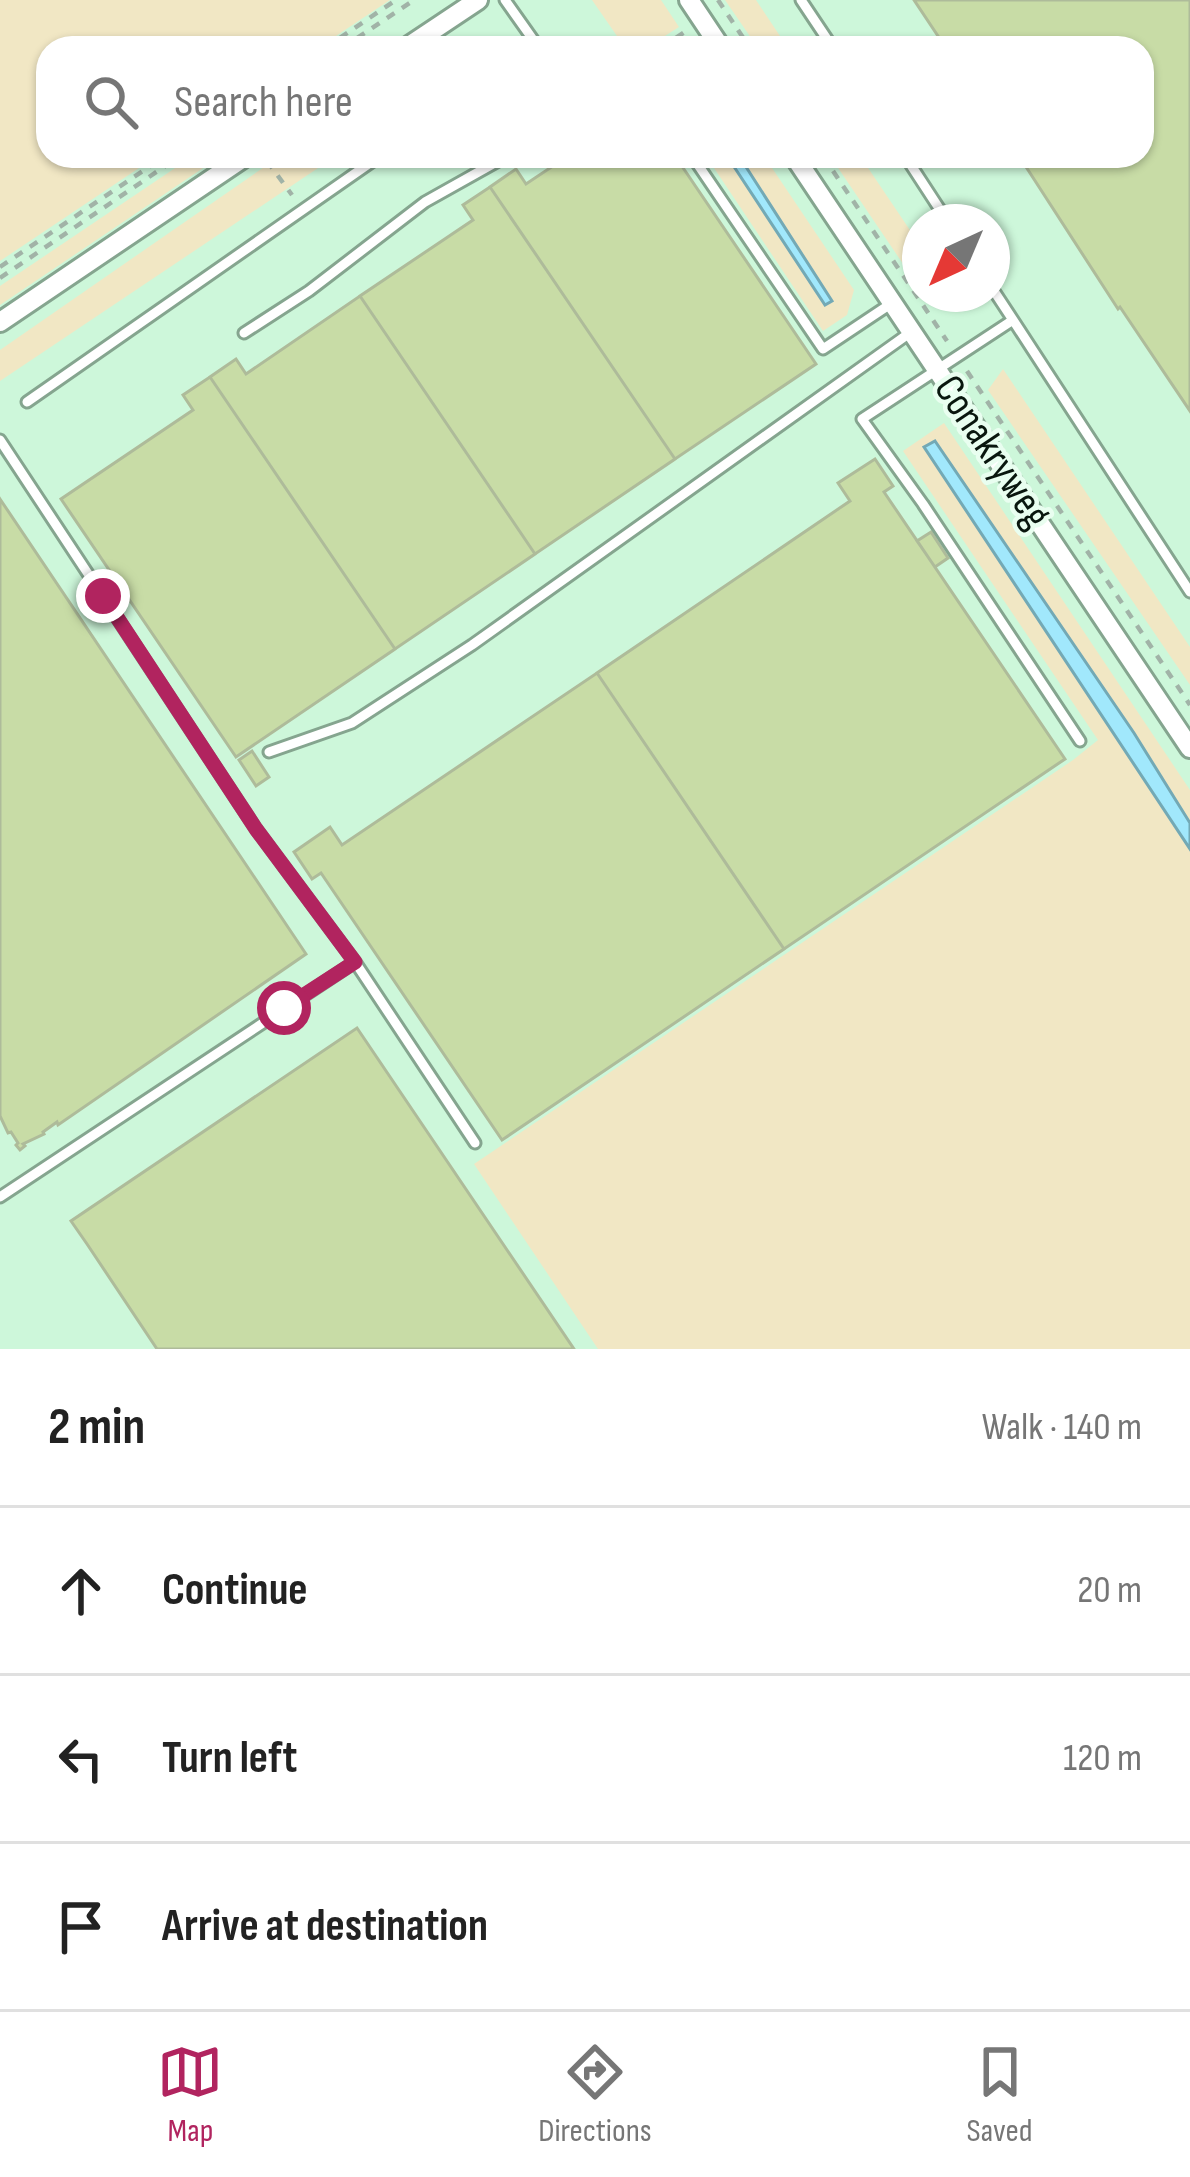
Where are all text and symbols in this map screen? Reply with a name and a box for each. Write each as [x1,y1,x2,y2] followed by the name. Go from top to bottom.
[36,36,1154,168] search box
[78,69,144,135] icon: search
[174,75,353,130] text: Search here
[902,204,1010,312] north arrow
[922,366,1062,538] street label: Conakryweg
[76,569,130,623] route end
[257,981,311,1035] route start
[48,1397,145,1458] text: 2 min
[982,1404,1142,1451] text: Walk · 140 m
[48,1558,114,1624] icon: ahead
[162,1563,308,1618] text: Continue
[1077,1567,1142,1614] text: 20 m
[48,1726,114,1792] icon: left
[162,1731,297,1786] text: Turn left
[1063,1735,1142,1782] text: 120 m
[48,1894,114,1960] icon: arrive
[162,1899,488,1954] text: Arrive at destination
[157,2039,223,2151] tab: Map
[538,2039,652,2151] tab: Directions
[966,2039,1033,2151] tab: Saved

